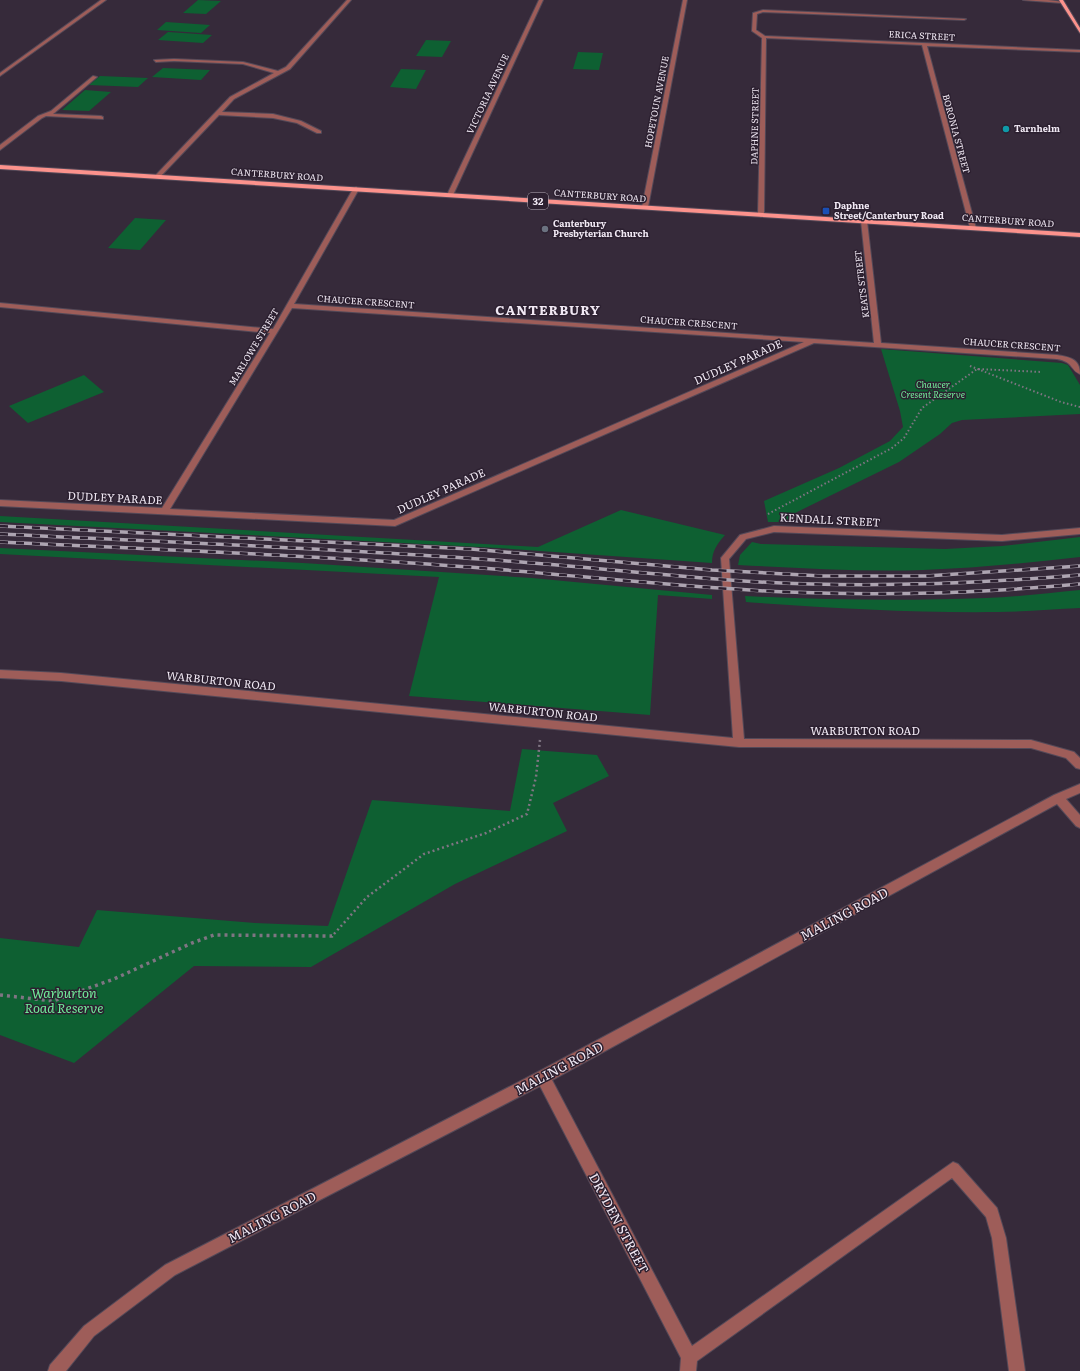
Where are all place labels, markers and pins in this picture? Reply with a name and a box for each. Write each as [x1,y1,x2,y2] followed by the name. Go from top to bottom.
[1014,121,1060,135] place label: Tarnhelm
[1001,124,1011,134] marker: Tarnhelm
[834,198,944,222] place label: Daphne Street/Canterbury Road
[821,206,831,216] marker: Daphne Street/Canterbury Road
[553,216,649,240] place label: Canterbury Presbyterian Church
[540,224,550,234] marker: Canterbury Presbyterian Church

